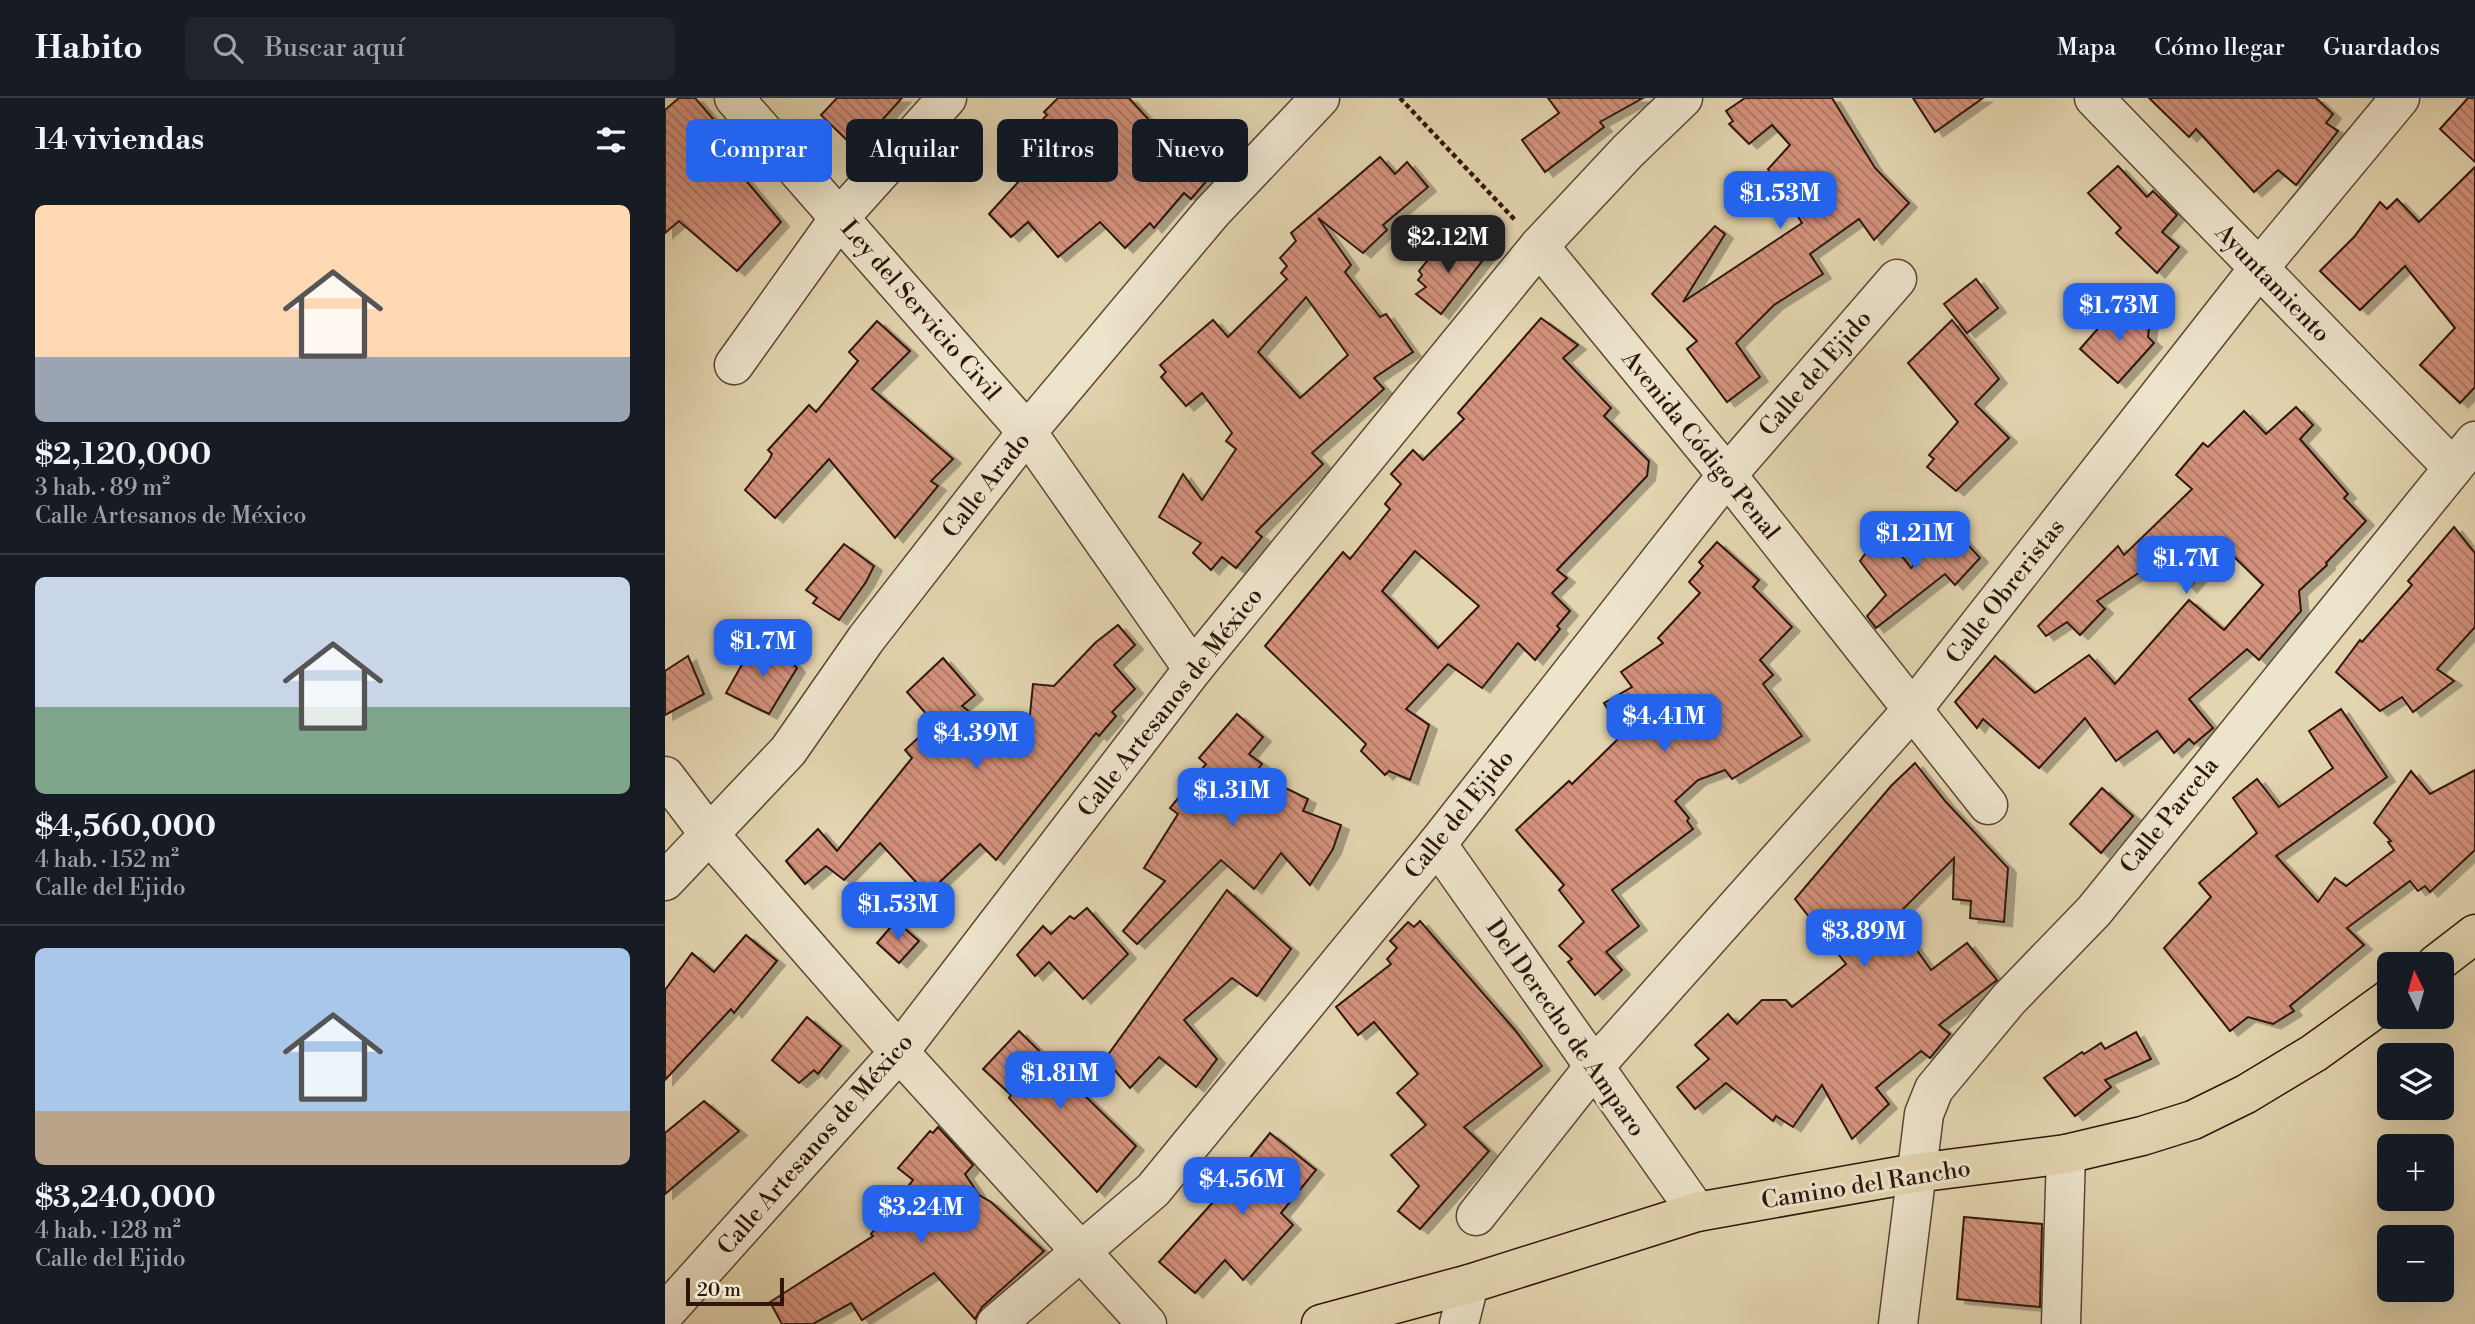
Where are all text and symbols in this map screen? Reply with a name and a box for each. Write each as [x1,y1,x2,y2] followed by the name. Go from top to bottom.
[185,17,675,80] search box
[35,28,143,69] text: Habito
[209,29,247,67] icon: search
[265,32,405,64] text: Buscar aquí
[2057,33,2116,63] text: Mapa
[2154,33,2285,63] text: Cómo llegar
[2323,33,2440,63] text: Guardados
[686,119,832,182] chip: Comprar
[846,119,983,182] chip: Alquilar
[997,119,1118,182] chip: Filtros
[1132,119,1248,182] chip: Nuevo
[35,121,204,159] text: 14 viviendas
[592,121,630,159] icon: filters
[1723,172,1837,231] pin: $1.53M
[1740,180,1820,208] text: $1.53M
[834,214,1007,407] street label: Ley del Servicio Civil
[1391,216,1505,275] pin: $2.12M
[2208,218,2336,349] street label: Ayuntamiento
[1407,224,1489,252] text: $2.12M
[270,251,396,377] icon: home
[2062,284,2176,343] pin: $1.73M
[2079,292,2159,320] text: $1.73M
[1753,304,1879,443] street label: Calle del Ejido
[1614,344,1786,546] street label: Avenida Código Penal
[936,427,1037,544] street label: Calle Arado
[35,436,211,474] text: $2,120,000
[35,474,170,502] text: 3 hab. · 89 m²
[35,502,307,530] text: Calle Artesanos de México
[1858,512,1972,571] pin: $1.21M
[1940,513,2072,670] street label: Calle Obreristas
[1876,520,1954,548] text: $1.21M
[2137,536,2235,596] pin: $1.7M
[2153,545,2219,573] text: $1.7M
[1072,582,1270,823] street label: Calle Artesanos de México
[714,620,812,679] pin: $1.7M
[270,623,396,749] icon: home
[730,628,796,656] text: $1.7M
[1607,694,1721,754] pin: $4.41M
[1623,703,1705,731] text: $4.41M
[919,712,1033,771] pin: $4.39M
[933,720,1019,748] text: $4.39M
[1399,744,1521,885] street label: Calle del Ejido
[2114,751,2226,880] street label: Calle Parcela
[1175,768,1289,828] pin: $1.31M
[1194,777,1270,805] text: $1.31M
[35,808,216,846] text: $4,560,000
[35,846,179,874] text: 4 hab. · 152 m²
[35,874,186,902] text: Calle del Ejido
[841,882,955,942] pin: $1.53M
[858,891,938,919] text: $1.53M
[1807,910,1921,969] pin: $3.89M
[1479,914,1652,1143] street label: Del Derecho de Amparo
[1822,918,1906,946] text: $3.89M
[2377,952,2453,1029] north arrow
[2377,952,2454,1302] map controls
[270,994,396,1120] icon: home
[711,1028,920,1261] street label: Calle Artesanos de México
[2377,1043,2454,1120] button: layers
[1003,1052,1117,1111] pin: $1.81M
[1021,1060,1099,1088] text: $1.81M
[2377,1134,2454,1211] button: +
[1759,1154,1973,1216] street label: Camino del Rancho
[1185,1158,1299,1217] pin: $4.56M
[1199,1166,1285,1194] text: $4.56M
[35,1179,216,1217] text: $3,240,000
[864,1186,978,1245] pin: $3.24M
[878,1194,964,1222] text: $3.24M
[35,1217,181,1245] text: 4 hab. · 128 m²
[2377,1225,2454,1302] button: −
[35,1245,186,1273] text: Calle del Ejido
[686,1275,784,1307] scale bar
[697,1278,741,1302] text: 20 m

